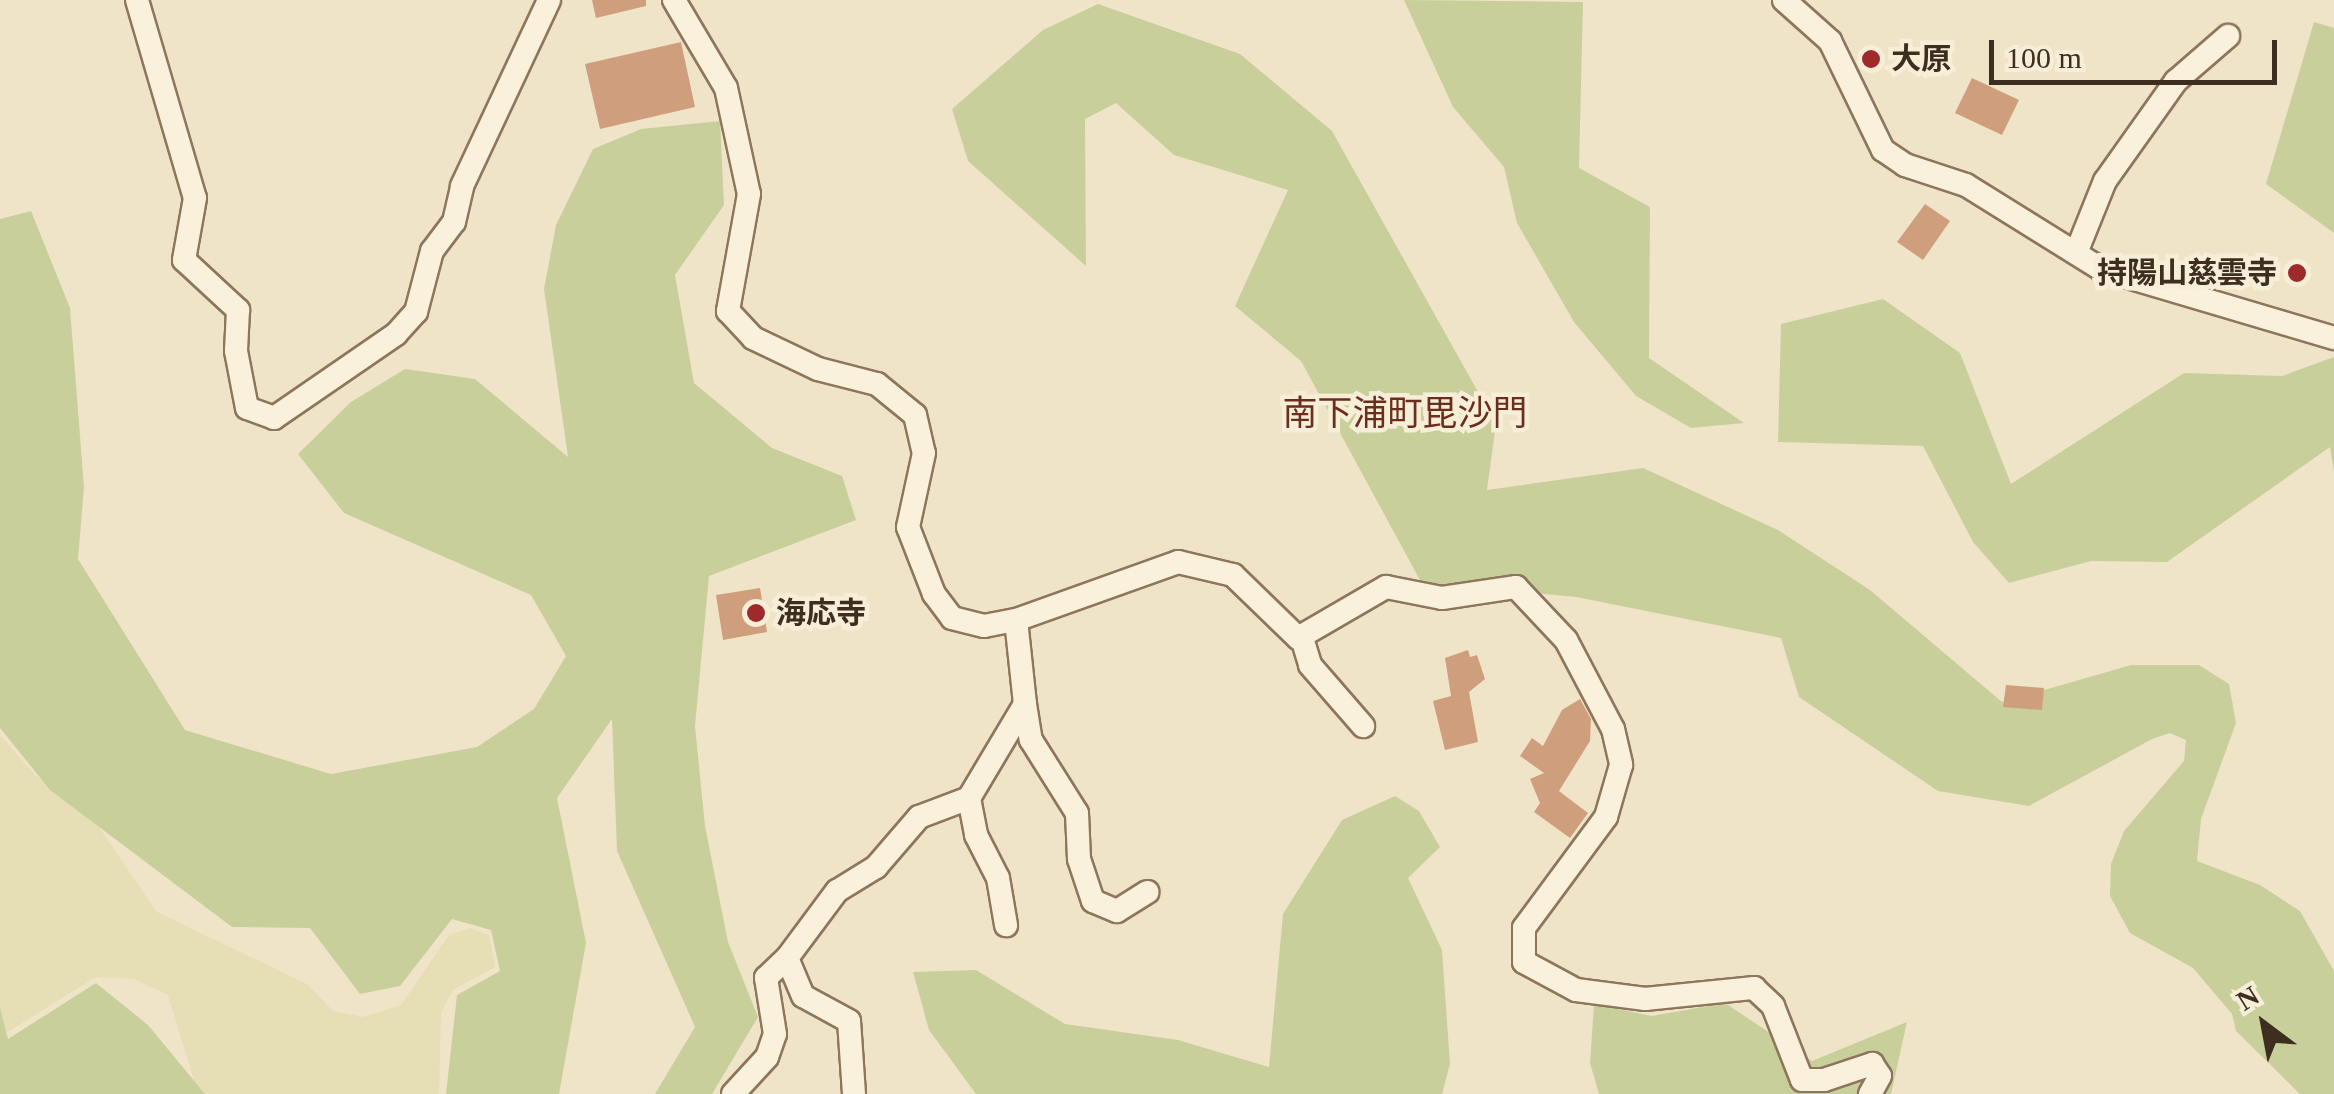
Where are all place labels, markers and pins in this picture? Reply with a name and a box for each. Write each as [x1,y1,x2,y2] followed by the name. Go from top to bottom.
[1891,41,1951,77] place label: 大原
[1860,48,1882,70] marker: 大原
[2097,255,2277,291] place label: 持陽山慈雲寺
[2286,262,2308,284] marker: 持陽山慈雲寺
[776,595,866,631] place label: 海応寺
[745,602,767,624] marker: 海応寺

